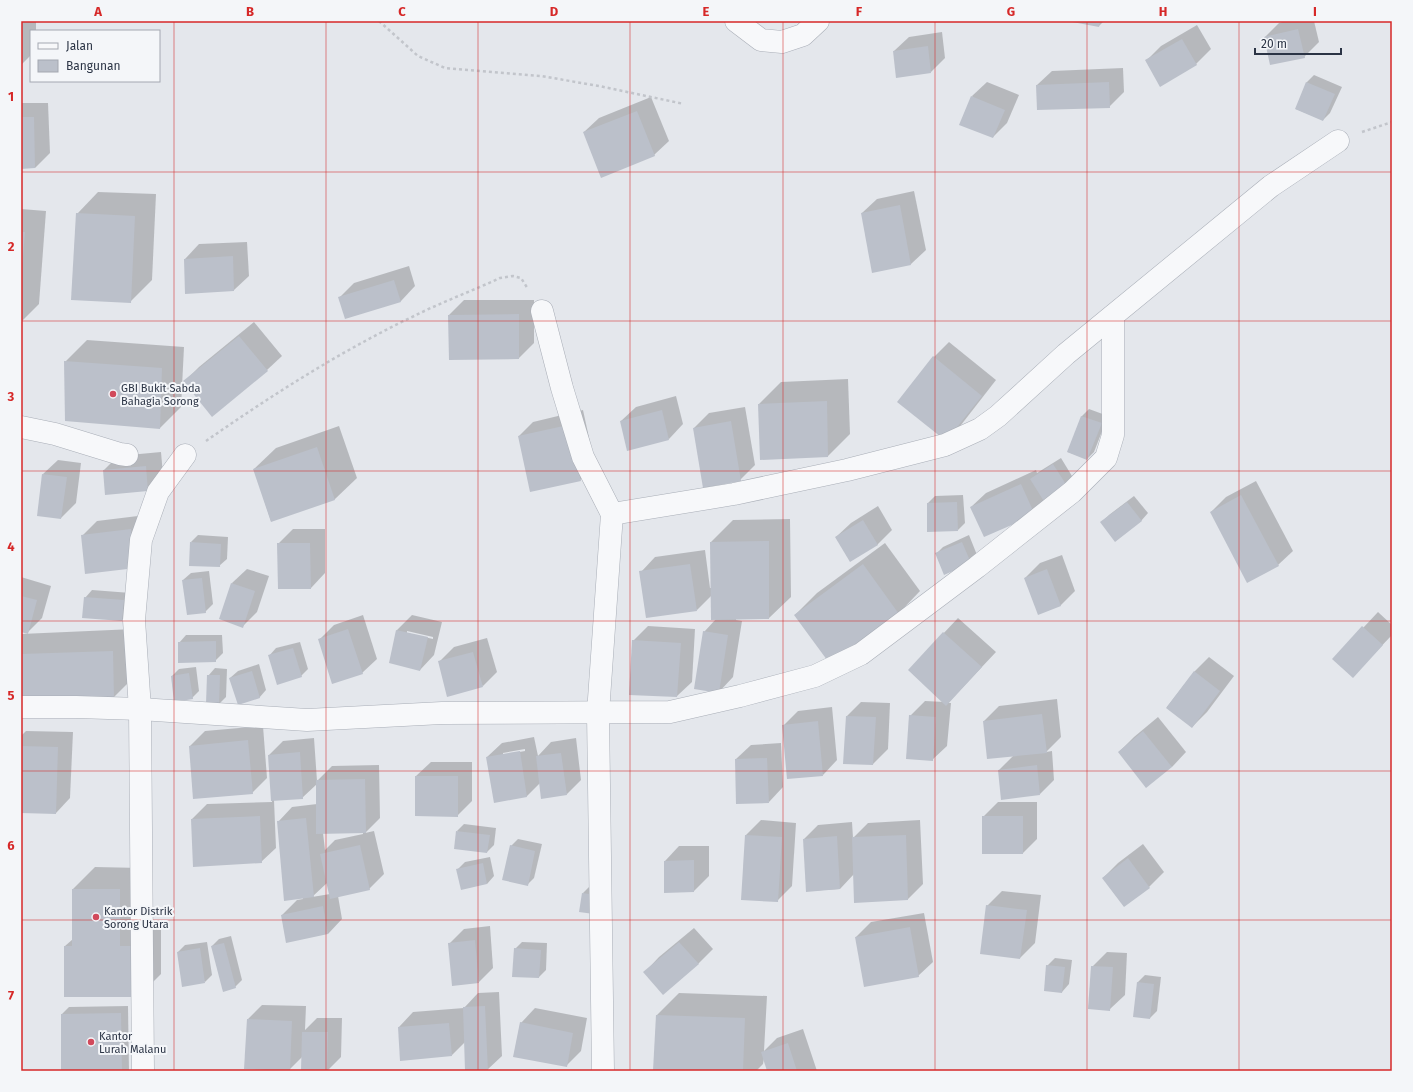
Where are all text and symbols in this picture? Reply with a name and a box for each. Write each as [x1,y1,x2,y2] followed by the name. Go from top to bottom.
[93,4,102,19] text: A
[246,4,254,19] text: B
[398,4,406,19] text: C
[550,4,559,19] text: D
[703,4,710,19] text: E
[856,4,863,19] text: F
[1007,4,1015,19] text: G
[1159,4,1167,19] text: H
[1313,4,1317,19] text: I
[30,30,160,82] legend
[1255,30,1341,56] scale bar
[1261,37,1287,51] text: 20 m
[66,39,93,53] text: Jalan
[66,59,121,73] text: Bangunan
[8,89,14,104] text: 1
[8,239,15,254] text: 2
[121,382,201,408] place label: GBI Bukit Sabda Bahagia Sorong
[7,389,15,404] text: 3
[108,389,118,399] marker: GBI Bukit Sabda Bahagia Sorong
[7,539,15,554] text: 4
[8,688,15,703] text: 5
[7,838,15,853] text: 6
[104,905,173,931] place label: Kantor Distrik Sorong Utara
[91,912,101,922] marker: Kantor Distrik Sorong Utara
[8,988,14,1003] text: 7
[99,1030,166,1056] place label: Kantor Lurah Malanu
[86,1037,96,1047] marker: Kantor Lurah Malanu

